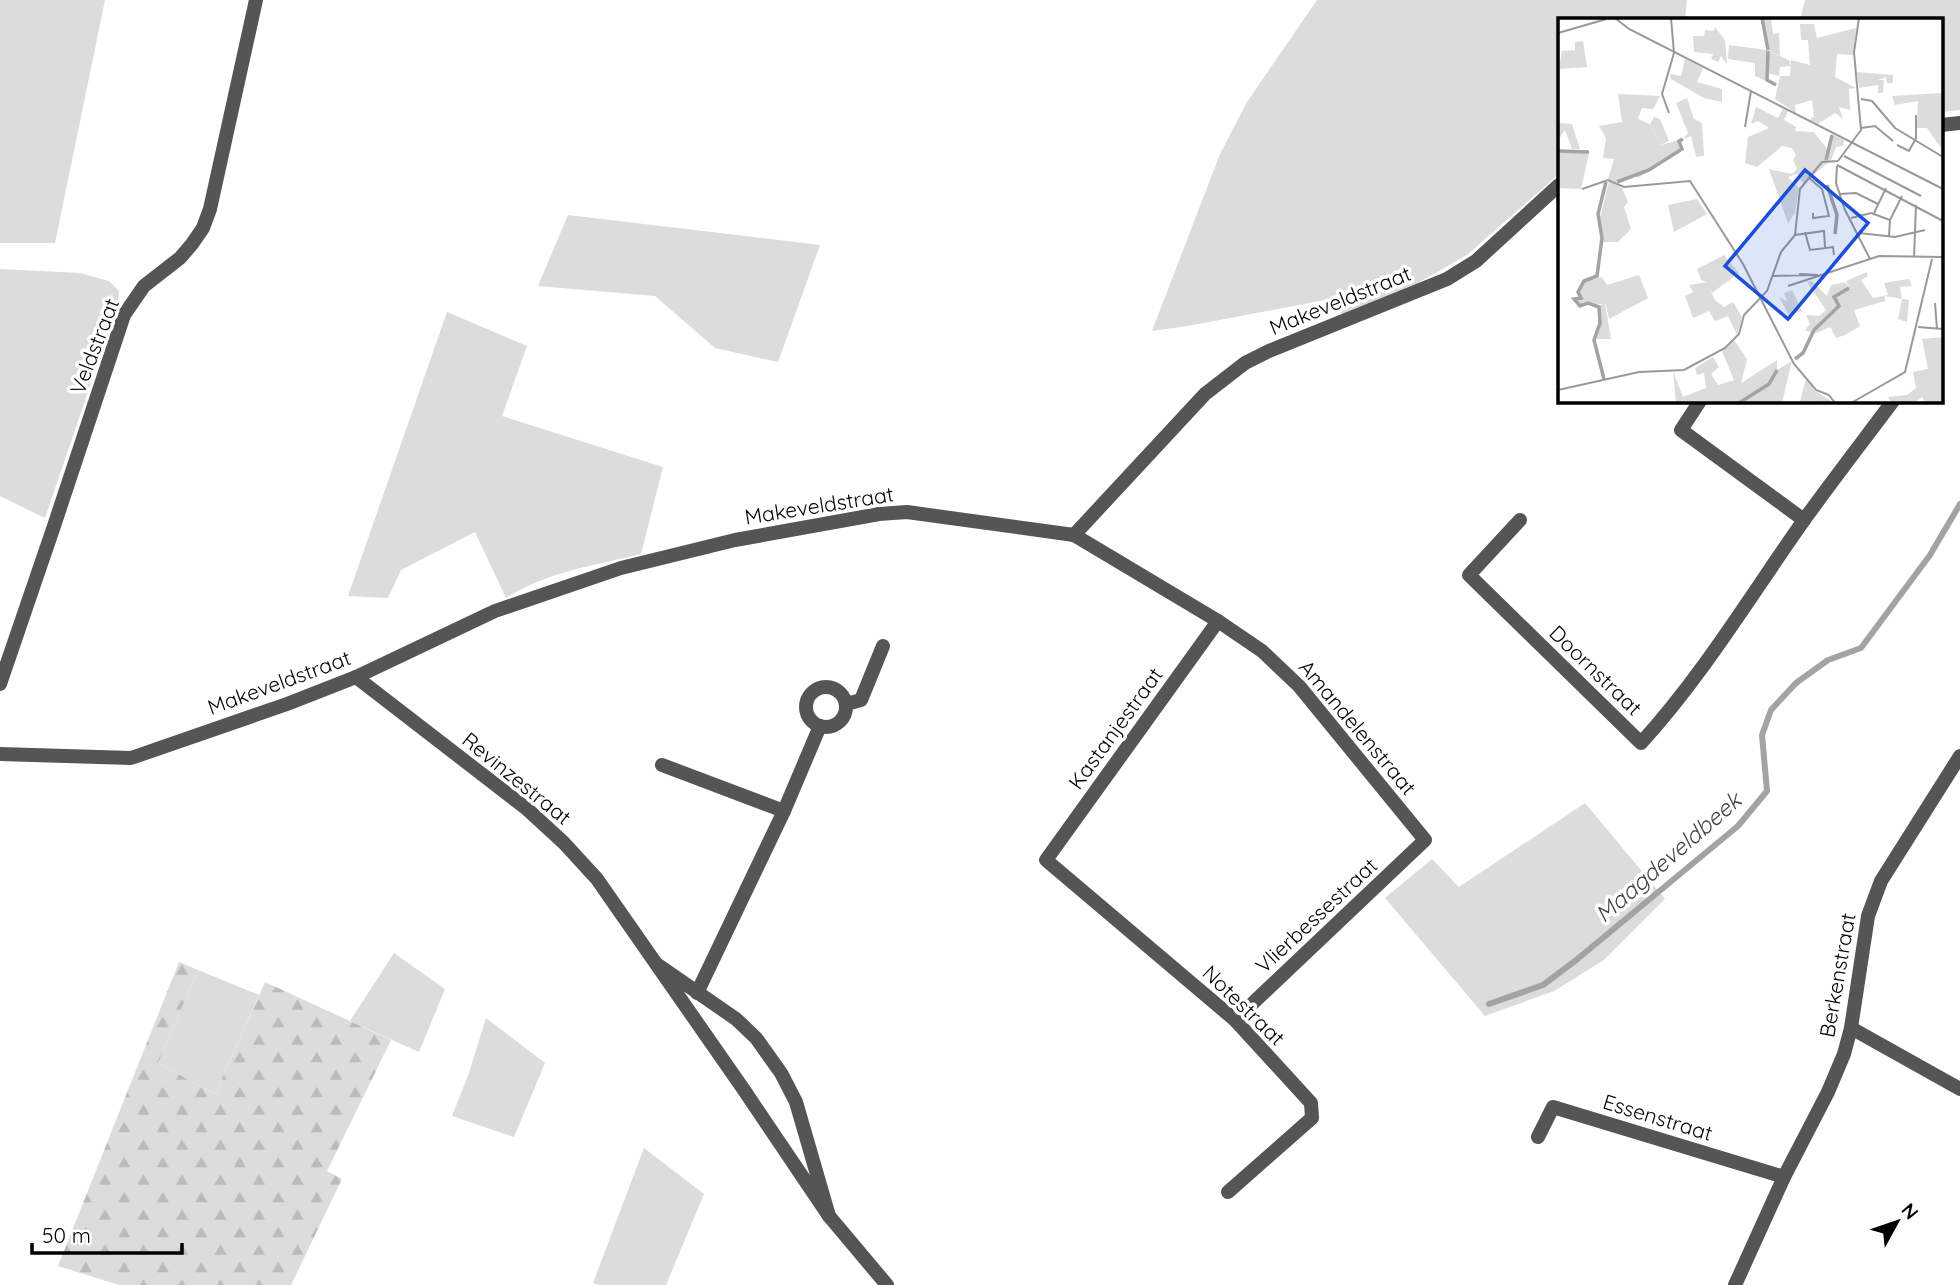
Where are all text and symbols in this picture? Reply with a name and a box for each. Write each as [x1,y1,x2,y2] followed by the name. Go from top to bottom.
[1558,18,1942,402] inset map
[1265,260,1415,340] street label: Makeveldstraat
[64,295,124,397] street label: Veldstraat
[743,480,895,530] street label: Makeveldstraat
[1544,620,1648,720] street label: Doornstraat
[204,644,354,720] street label: Makeveldstraat
[1294,654,1422,800] street label: Amandelenstraat
[1062,662,1168,794] street label: Kastanjestraat
[457,726,577,830] street label: Revinzestraat
[1589,785,1748,928] water label: Maagdeveldbeek
[1250,852,1382,978] street label: Vlierbessestraat
[1813,911,1861,1039] street label: Berkenstraat
[1197,959,1291,1051] street label: Notestraat
[1600,1088,1716,1146] street label: Essenstraat
[1862,1187,1932,1257] north arrow
[1896,1198,1924,1224] text: N
[32,1212,182,1256] scale bar
[42,1222,91,1248] text: 50 m

